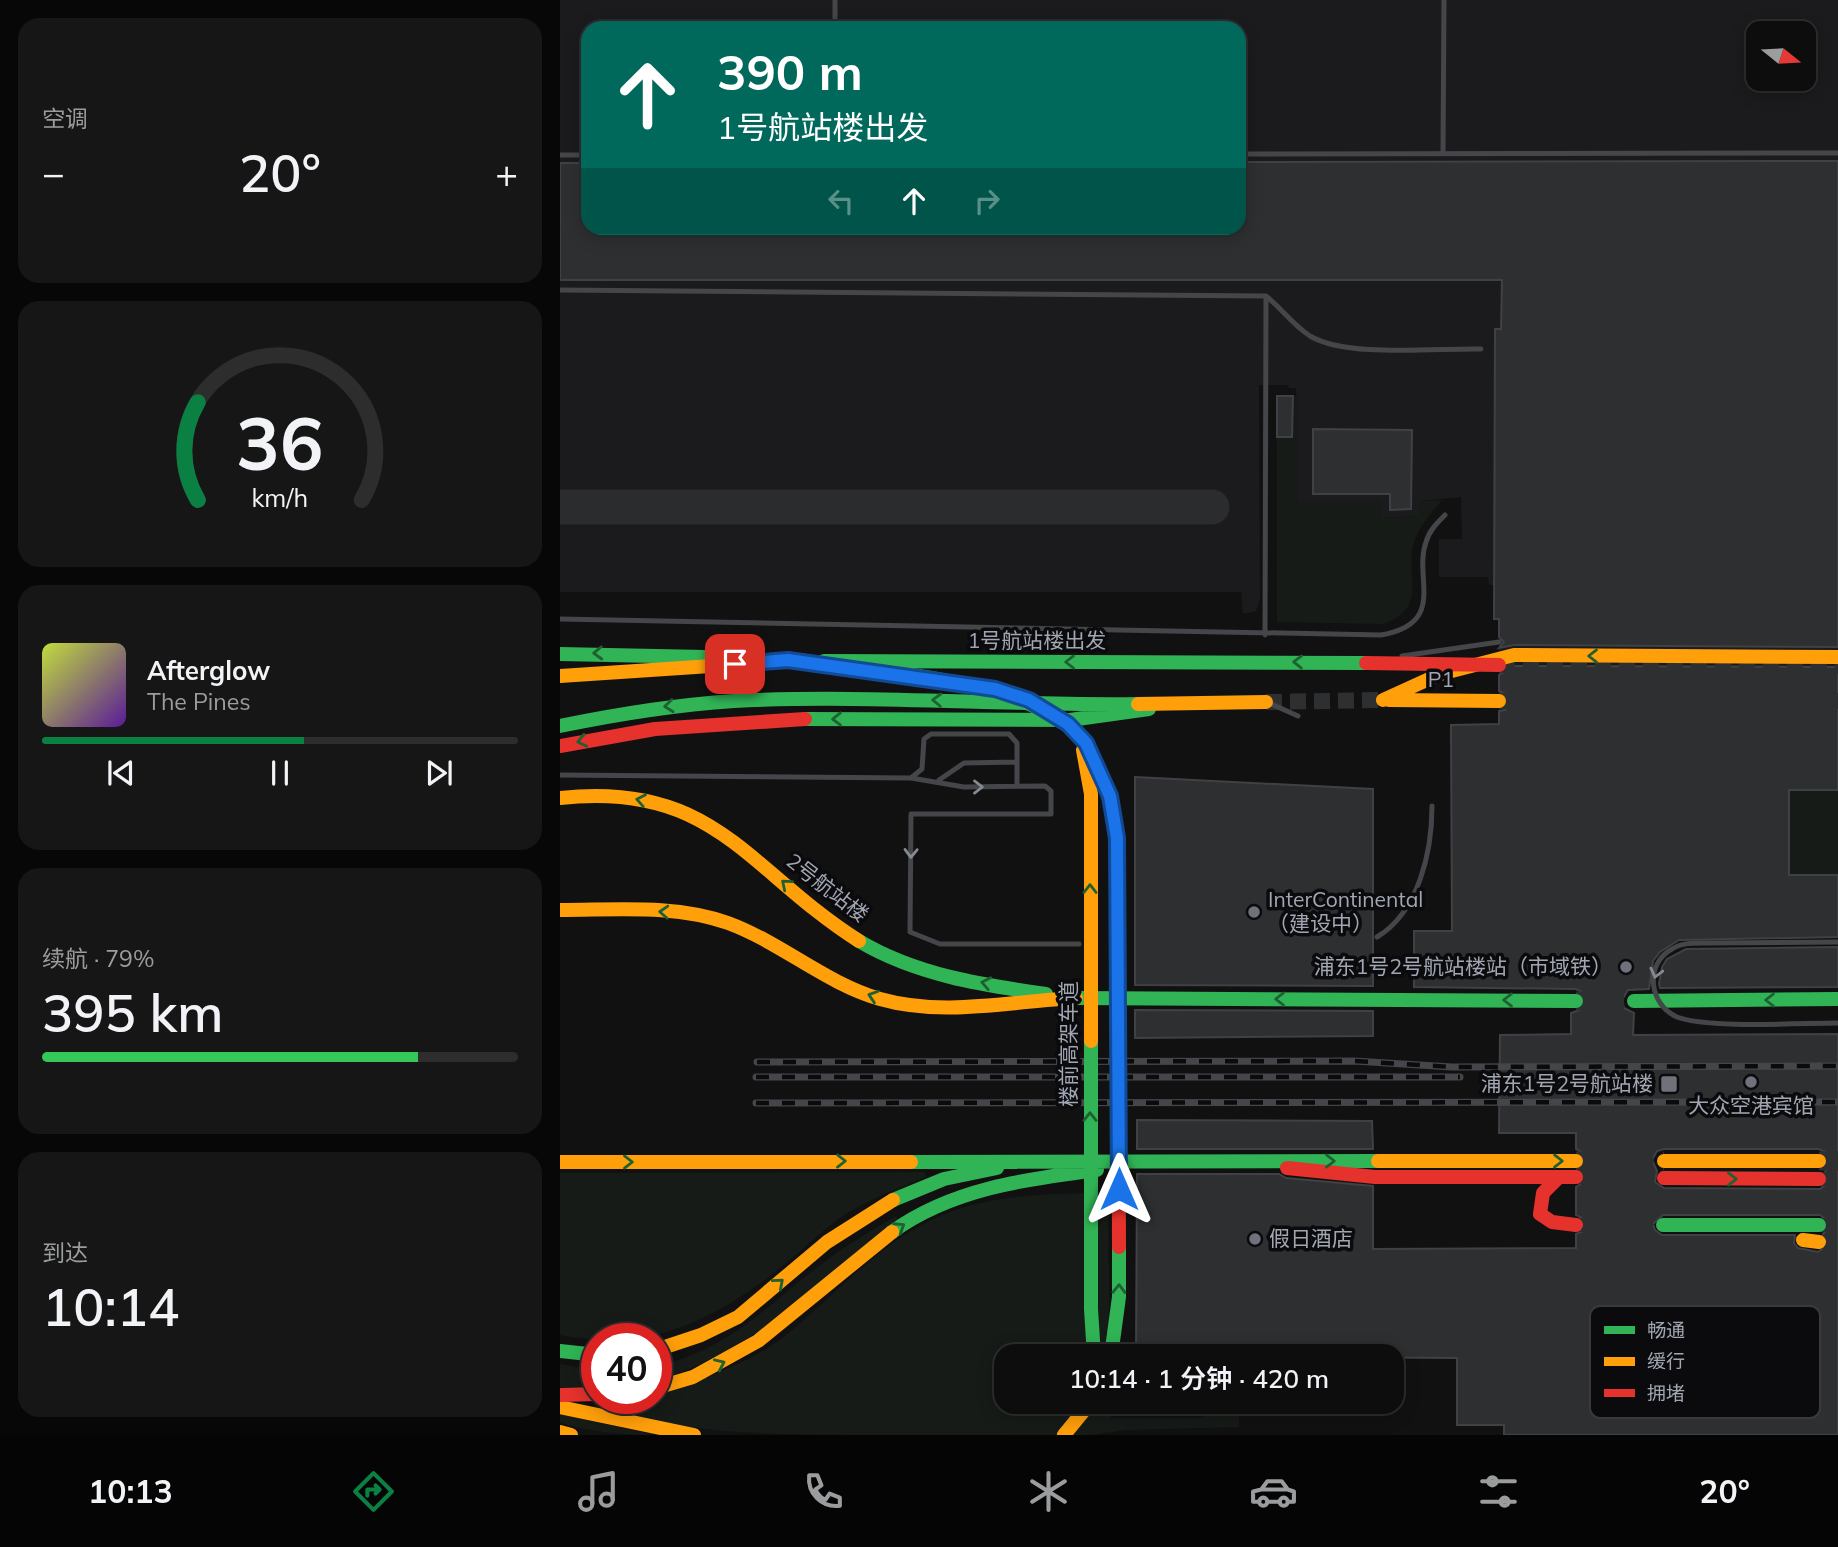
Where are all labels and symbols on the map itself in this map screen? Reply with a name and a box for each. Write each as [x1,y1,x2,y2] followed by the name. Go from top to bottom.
[1746,21,1816,91] north arrow
[968,627,1106,653] street label: 1号航站楼出发
[705,634,765,694] pin
[592,645,602,661] one-way arrow
[1587,648,1597,664] one-way arrow
[1064,654,1075,670] one-way arrow
[1292,654,1302,670] one-way arrow
[1428,666,1454,692] street label: P1
[931,692,941,708] one-way arrow
[663,698,674,713] one-way arrow
[832,711,843,726] one-way arrow
[576,733,588,747] one-way arrow
[973,779,983,795] one-way arrow
[635,794,647,809] one-way arrow
[782,847,874,927] street label: 2号航站楼
[903,848,919,858] one-way arrow
[782,880,795,892] one-way arrow
[1082,883,1098,894] one-way arrow
[1268,886,1423,936] place label: InterContinental （建设中）
[658,904,669,919] one-way arrow
[1246,904,1262,920] marker: InterContinental （建设中）
[1314,953,1612,979] place label: 浦东1号2号航站楼站（市域铁）
[1618,959,1634,975] marker: 浦东1号2号航站楼站（市域铁）
[1650,966,1664,978] one-way arrow
[980,977,992,992] one-way arrow
[1055,981,1081,1107] street label: 楼前高架车道
[867,990,879,1004] one-way arrow
[1274,992,1285,1007] one-way arrow
[1502,992,1512,1008] one-way arrow
[1764,992,1775,1008] one-way arrow
[1481,1070,1653,1096] place label: 浦东1号2号航站楼
[1659,1074,1679,1094] marker: 浦东1号2号航站楼
[1743,1074,1759,1090] marker: 大众空港宾馆
[1688,1092,1814,1118] place label: 大众空港宾馆
[1082,1111,1098,1121] one-way arrow
[1082,1152,1156,1226] position arrow
[836,1153,847,1169] one-way arrow
[1326,1153,1336,1169] one-way arrow
[1553,1153,1564,1169] one-way arrow
[623,1154,634,1170] one-way arrow
[1727,1171,1738,1187] one-way arrow
[892,1223,905,1235] one-way arrow
[1269,1225,1353,1251] place label: 假日酒店
[1247,1231,1263,1247] marker: 假日酒店
[771,1279,784,1291] one-way arrow
[1111,1283,1127,1293] one-way arrow
[1590,1306,1820,1418] legend
[1647,1318,1685,1342] text: 畅通
[581,1323,672,1414] speed limit sign: 40
[1647,1349,1685,1373] text: 缓行
[713,1358,725,1372] one-way arrow
[1647,1381,1685,1405] text: 拥堵

